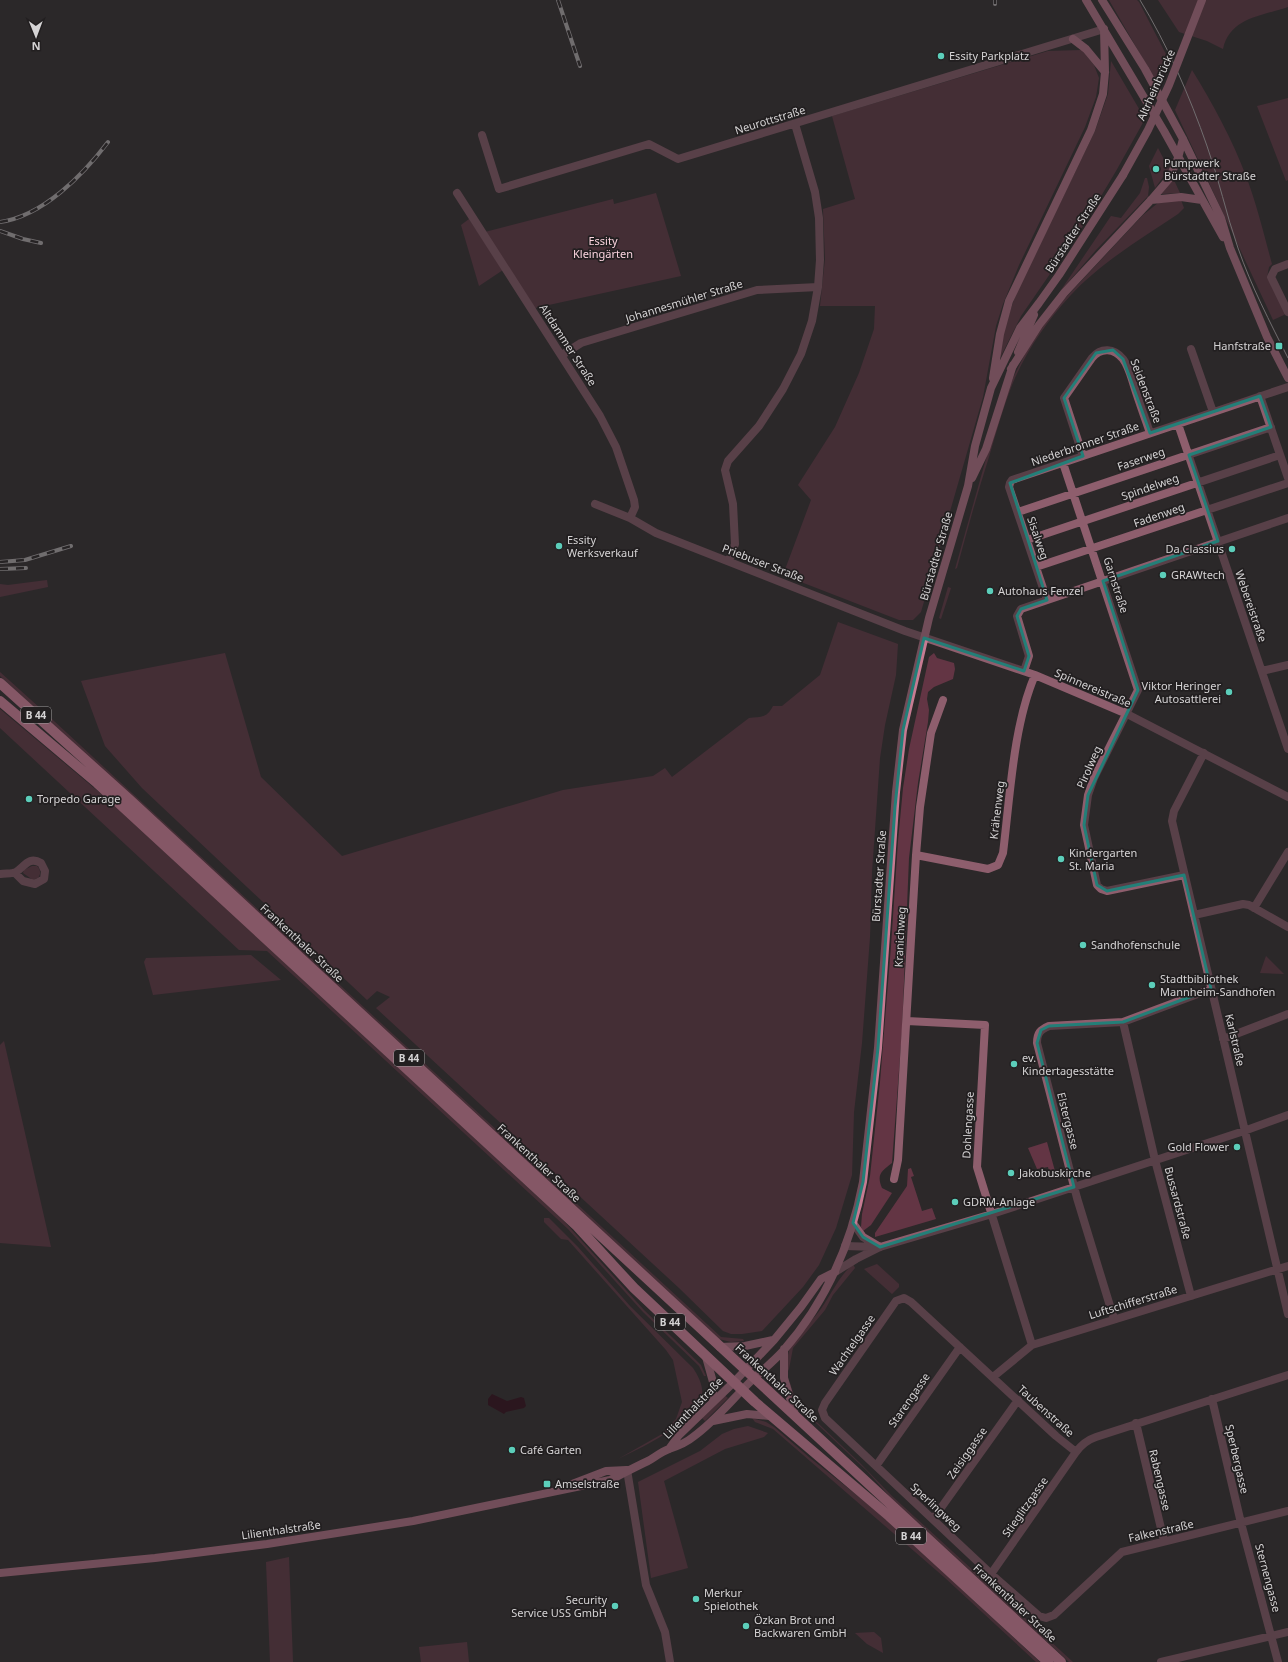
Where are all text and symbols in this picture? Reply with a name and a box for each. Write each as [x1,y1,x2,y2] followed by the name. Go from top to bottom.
[16,16,56,56] north arrow
[32,39,41,54] text: N
[1133,47,1178,123] street label: Altrheinbrücke
[949,48,1029,63] place label: Essity Parkplatz
[936,51,946,61] marker: Essity Parkplatz
[733,102,807,137] street label: Neurottstraße
[1164,155,1256,183] place label: Pumpwerk Bürstadter Straße
[1151,164,1161,174] marker: Pumpwerk Bürstadter Straße
[1041,190,1104,275] street label: Bürstadter Straße
[573,233,633,261] park label: Essity Kleingärten
[623,276,744,326] street label: Johannesmühler Straße
[536,301,600,388] street label: Altdammer Straße
[1213,338,1271,353] place label: Hanfstraße
[1274,341,1284,351] marker: Hanfstraße
[1127,357,1166,425] street label: Seidenstraße
[1029,418,1141,469] street label: Niederbronner Straße
[1115,443,1167,474] street label: Faserweg
[1119,470,1181,503] street label: Spindelweg
[1131,499,1186,530] street label: Fadenweg
[916,510,955,602] street label: Bürstadter Straße
[1024,514,1053,561] street label: Sisalweg
[567,532,639,560] place label: Essity Werksverkauf
[720,540,806,585] street label: Priebuser Straße
[554,541,564,551] marker: Essity Werksverkauf
[1166,541,1224,556] place label: Da Classius
[1227,544,1237,554] marker: Da Classius
[1100,555,1133,615] street label: Garnstraße
[1171,567,1225,582] place label: GRAWtech
[1232,568,1271,644] street label: Webereistraße
[1158,570,1168,580] marker: GRAWtech
[998,583,1083,598] place label: Autohaus Fenzel
[985,586,995,596] marker: Autohaus Fenzel
[1053,665,1134,710] street label: Spinnereistraße
[1142,678,1221,706] place label: Viktor Heringer Autosattlerei
[1224,687,1234,697] marker: Viktor Heringer Autosattlerei
[21,707,51,723] road number: B 44
[1073,743,1105,790] street label: Pirolweg
[985,780,1008,840] street label: Krähenweg
[37,791,120,806] place label: Torpedo Garage
[24,794,34,804] marker: Torpedo Garage
[868,830,889,922] street label: Bürstadter Straße
[1069,845,1137,873] place label: Kindergarten St. Maria
[1056,854,1066,864] marker: Kindergarten St. Maria
[257,900,347,985] street label: Frankenthaler Straße
[890,906,909,968] street label: Kranichweg
[1091,937,1180,952] place label: Sandhofenschule
[1078,940,1088,950] marker: Sandhofenschule
[1160,971,1275,999] place label: Stadtbibliothek Mannheim-Sandhofen
[1147,980,1157,990] marker: Stadtbibliothek Mannheim-Sandhofen
[1222,1012,1249,1068] street label: Karlstraße
[394,1050,424,1066] road number: B 44
[1022,1050,1114,1078] place label: ev. Kindertagesstätte
[1009,1059,1019,1069] marker: ev. Kindertagesstätte
[958,1091,977,1159] street label: Dohlengasse
[1054,1091,1083,1151] street label: Elstergasse
[494,1120,584,1205] street label: Frankenthaler Straße
[1167,1139,1229,1154] place label: Gold Flower
[1232,1142,1242,1152] marker: Gold Flower
[1018,1165,1091,1180] place label: Jakobuskirche
[1162,1165,1195,1241] street label: Bussardstraße
[1006,1168,1016,1178] marker: Jakobuskirche
[963,1194,1035,1209] place label: GDRM-Anlage
[950,1197,960,1207] marker: GDRM-Anlage
[1087,1281,1179,1322] street label: Luftschifferstraße
[825,1311,878,1378] street label: Wachtelgasse
[655,1314,685,1330] road number: B 44
[732,1340,822,1425] street label: Frankenthaler Straße
[884,1370,933,1430] street label: Starengasse
[659,1374,726,1442] street label: Lilienthalstraße
[1015,1381,1078,1440] street label: Taubenstraße
[1222,1423,1253,1495] street label: Sperbergasse
[943,1424,990,1482] street label: Zeisiggasse
[520,1442,582,1457] place label: Café Garten
[507,1445,517,1455] marker: Café Garten
[1146,1448,1175,1512] street label: Rabengasse
[998,1474,1051,1540] street label: Stieglitzgasse
[555,1476,620,1491] place label: Amselstraße
[542,1479,552,1489] marker: Amselstraße
[908,1479,965,1534] street label: Sperlingweg
[1127,1516,1195,1545] street label: Falkenstraße
[240,1517,322,1542] street label: Lilienthalstraße
[896,1528,926,1544] road number: B 44
[1252,1542,1285,1614] street label: Sternengasse
[970,1560,1060,1645] street label: Frankenthaler Straße
[704,1585,758,1613] place label: Merkur Spielothek
[511,1592,607,1620] place label: Security Service USS GmbH
[691,1594,701,1604] marker: Merkur Spielothek
[610,1601,620,1611] marker: Security Service USS GmbH
[754,1612,847,1640] place label: Özkan Brot und Backwaren GmbH
[741,1621,751,1631] marker: Özkan Brot und Backwaren GmbH

